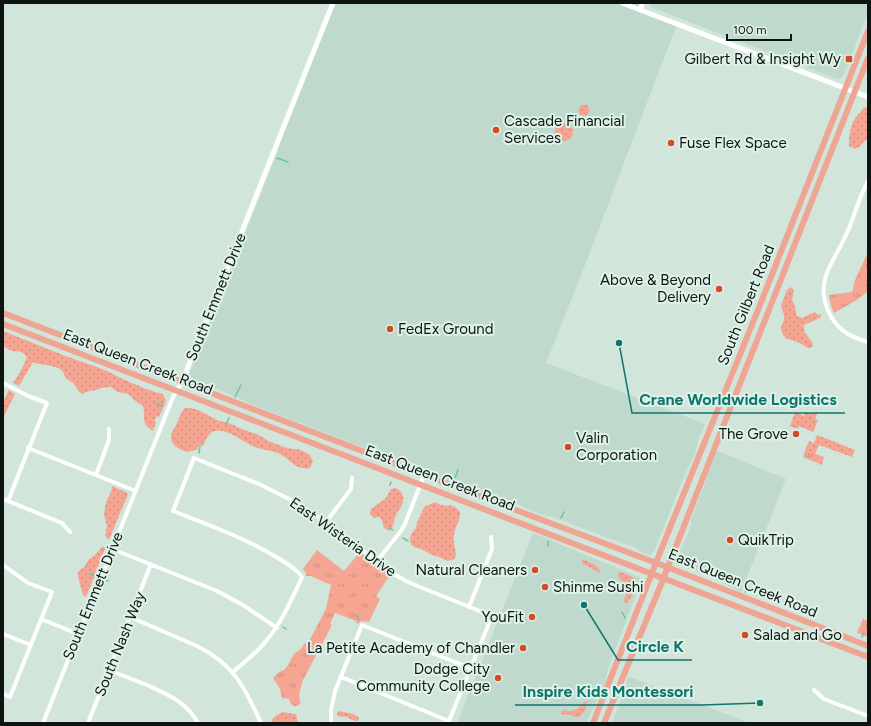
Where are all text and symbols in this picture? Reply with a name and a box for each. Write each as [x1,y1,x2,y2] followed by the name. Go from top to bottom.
[727,16,791,42] scale bar
[733,23,767,37] text: 100 m
[684,50,841,68] place label: Gilbert Rd & Insight Wy
[844,54,854,64] marker: Gilbert Rd & Insight Wy
[504,112,624,147] place label: Cascade Financial Services
[491,125,501,135] marker: Cascade Financial Services
[679,134,787,152] place label: Fuse Flex Space
[666,138,676,148] marker: Fuse Flex Space
[182,230,250,364] street label: South Emmett Drive
[714,242,778,368] street label: South Gilbert Road
[600,271,711,306] place label: Above & Beyond Delivery
[714,284,724,294] marker: Above & Beyond Delivery
[398,320,493,338] place label: FedEx Ground
[385,324,395,334] marker: FedEx Ground
[60,325,216,399] street label: East Queen Creek Road
[632,385,845,413] callout: Crane Worldwide Logistics
[639,390,837,409] text: Crane Worldwide Logistics
[719,425,788,443] place label: The Grove
[576,429,657,464] place label: Valin Corporation
[791,429,801,439] marker: The Grove
[362,441,518,515] street label: East Queen Creek Road
[563,442,573,452] marker: Valin Corporation
[286,493,400,581] street label: East Wisteria Drive
[59,529,127,663] street label: South Emmett Drive
[738,531,794,549] place label: QuikTrip
[725,535,735,545] marker: QuikTrip
[666,545,820,621] street label: East Queen Creek Road
[415,561,527,579] place label: Natural Cleaners
[530,565,540,575] marker: Natural Cleaners
[553,578,644,596] place label: Shinme Sushi
[540,582,550,592] marker: Shinme Sushi
[91,589,149,699] street label: South Nash Way
[481,608,524,626] place label: YouFit
[527,612,537,622] marker: YouFit
[753,626,842,644] place label: Salad and Go
[740,630,750,640] marker: Salad and Go
[618,632,692,660] callout: Circle K
[626,637,684,656] text: Circle K
[307,639,515,657] place label: La Petite Academy of Chandler
[518,643,528,653] marker: La Petite Academy of Chandler
[356,660,490,695] place label: Dodge City Community College
[493,673,503,683] marker: Dodge City Community College
[515,677,702,705] callout: Inspire Kids Montessori
[522,682,694,701] text: Inspire Kids Montessori

